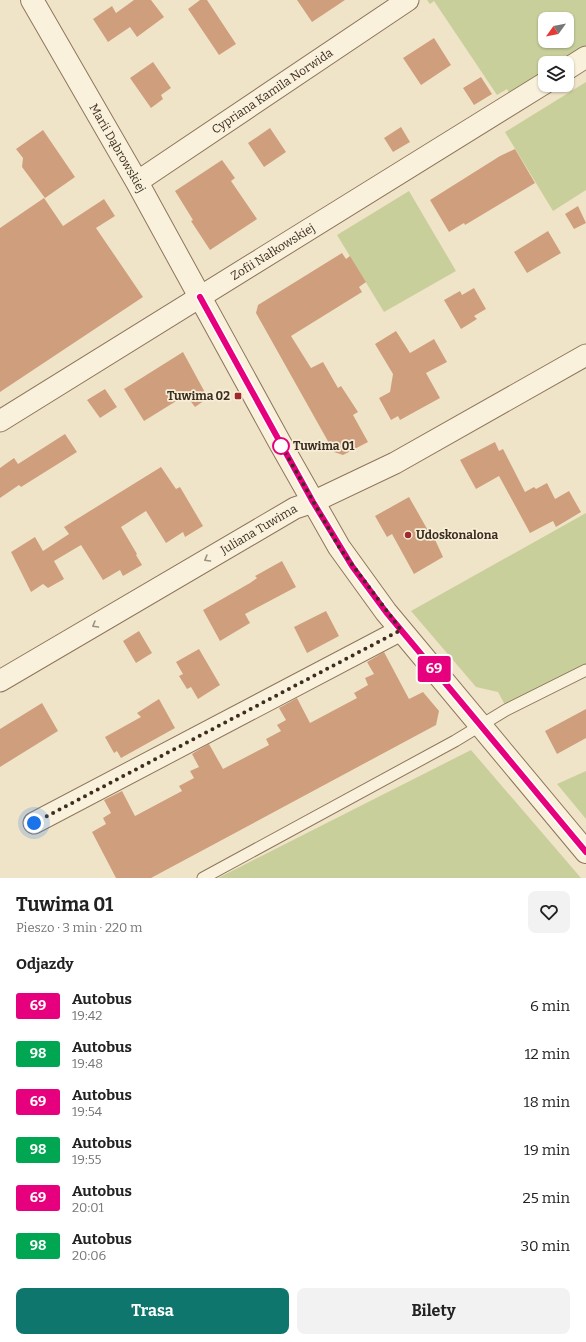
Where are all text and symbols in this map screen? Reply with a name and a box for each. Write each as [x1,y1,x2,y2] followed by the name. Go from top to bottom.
[538,12,574,48] north arrow
[538,12,574,92] map controls
[209,45,336,137] street label: Cypriana Kamila Norwida
[538,56,574,92] button: layers
[86,101,148,195] street label: Marii Dąbrowskiej
[228,221,317,283] street label: Zofii Nałkowskiej
[167,389,230,403] place label: Tuwima 02
[233,391,243,401] marker: Tuwima 02
[272,437,290,455] marker: Tuwima 01
[293,439,355,453] place label: Tuwima 01
[217,501,300,558] street label: Juliana Tuwima
[416,528,498,542] place label: Udoskonalona
[403,530,413,540] marker: Udoskonalona
[204,554,211,562] one-way arrow
[92,620,99,627] one-way arrow
[416,656,452,682] line badge: 69
[426,660,442,677] text: 69
[24,813,44,833] your location
[528,891,570,933] button: heart
[16,893,113,916] text: Tuwima 01
[16,920,142,935] text: Pieszo · 3 min · 220 m
[16,955,74,973] text: Odjazdy
[72,990,132,1008] text: Autobus
[30,997,46,1014] text: 69
[530,997,570,1015] text: 6 min
[72,1008,102,1023] text: 19:42
[72,1038,132,1056] text: Autobus
[30,1045,46,1062] text: 98
[524,1045,570,1063] text: 12 min
[72,1056,103,1071] text: 19:48
[72,1086,132,1104] text: Autobus
[30,1093,46,1110] text: 69
[524,1093,570,1111] text: 18 min
[72,1104,102,1119] text: 19:54
[72,1134,132,1152] text: Autobus
[30,1141,46,1158] text: 98
[524,1141,570,1159] text: 19 min
[72,1152,102,1167] text: 19:55
[72,1182,132,1200] text: Autobus
[30,1189,46,1206] text: 69
[523,1189,570,1207] text: 25 min
[72,1200,104,1215] text: 20:01
[72,1230,132,1248] text: Autobus
[30,1237,46,1254] text: 98
[521,1237,570,1255] text: 30 min
[72,1248,106,1263] text: 20:06
[16,1288,289,1334] button: Trasa
[297,1288,570,1334] button: Bilety

